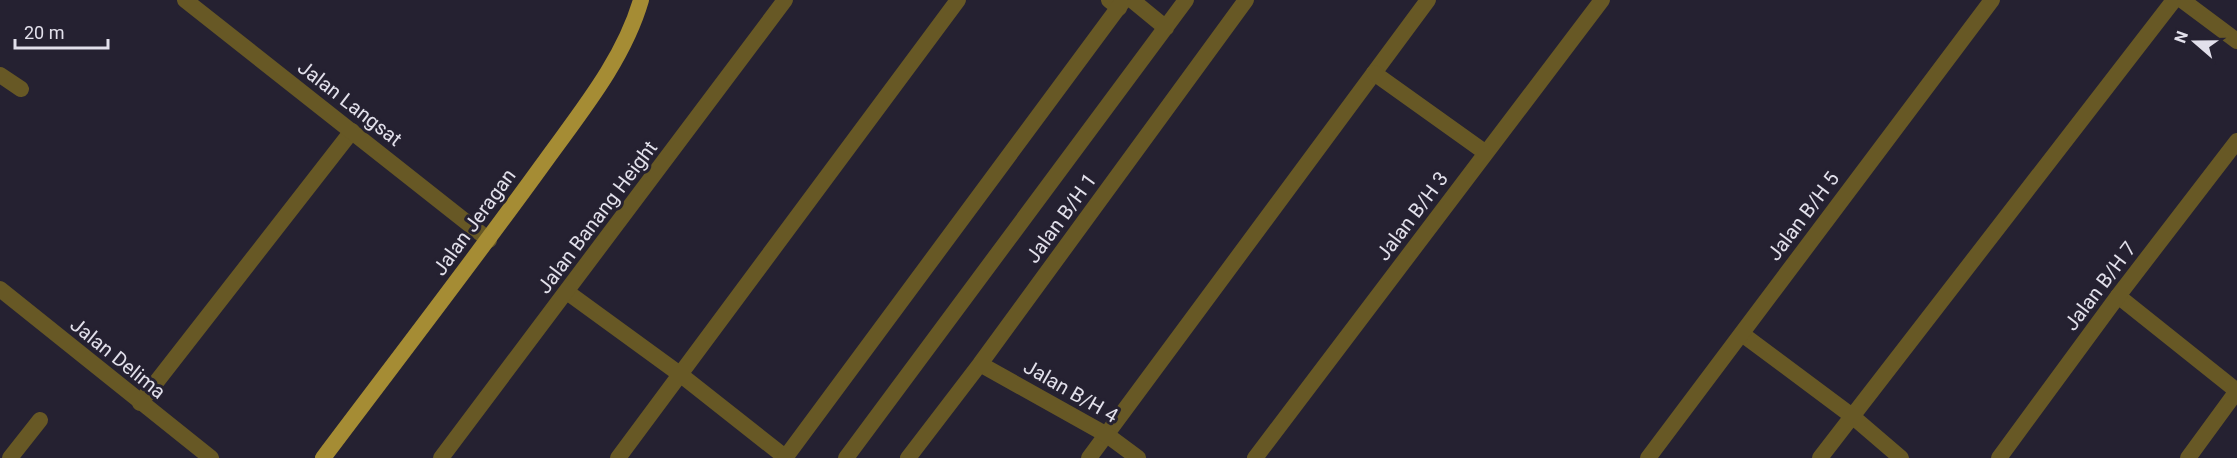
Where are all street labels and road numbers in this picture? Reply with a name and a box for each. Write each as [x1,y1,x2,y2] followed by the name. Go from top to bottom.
[293,55,407,151] street label: Jalan Langsat
[532,136,662,298] street label: Jalan Banang Height
[427,164,521,280] street label: Jalan Jeragan
[1371,167,1453,265] street label: Jalan B/H 3
[1762,167,1844,265] street label: Jalan B/H 5
[1020,169,1102,267] street label: Jalan B/H 1
[2059,237,2141,335] street label: Jalan B/H 7
[66,312,170,404] street label: Jalan Delima
[1020,354,1122,428] street label: Jalan B/H 4

